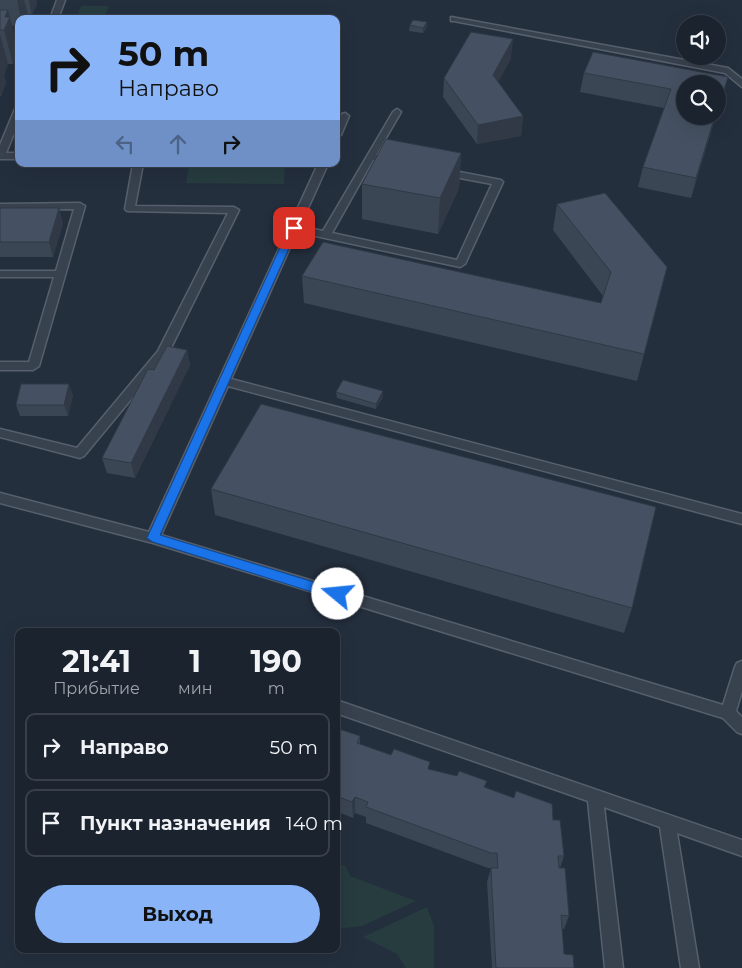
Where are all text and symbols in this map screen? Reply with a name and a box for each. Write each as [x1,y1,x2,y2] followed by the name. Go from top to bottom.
[676,15,726,125] map controls
[676,15,726,65] button: sound
[118,32,209,75] text: 50 m
[35,35,100,100] icon: right
[118,75,219,102] text: Направо
[676,75,726,125] button: search
[111,130,139,158] icon: left
[164,130,192,158] icon: ahead
[217,130,245,158] icon: right
[273,207,315,249] pin
[280,214,308,242] icon: arrive
[311,567,363,619] position arrow
[62,643,131,680] text: 21:41
[189,643,201,680] text: 1
[251,643,302,680] text: 190
[53,679,140,698] text: Прибытие
[178,679,212,698] text: мин
[268,679,285,698] text: m
[37,733,65,761] icon: right
[80,736,169,759] text: Направо
[270,736,318,759] text: 50 m
[37,809,65,837] icon: arrive
[80,812,271,835] text: Пункт назначения
[286,812,343,835] text: 140 m
[35,885,320,943] button: Выход

